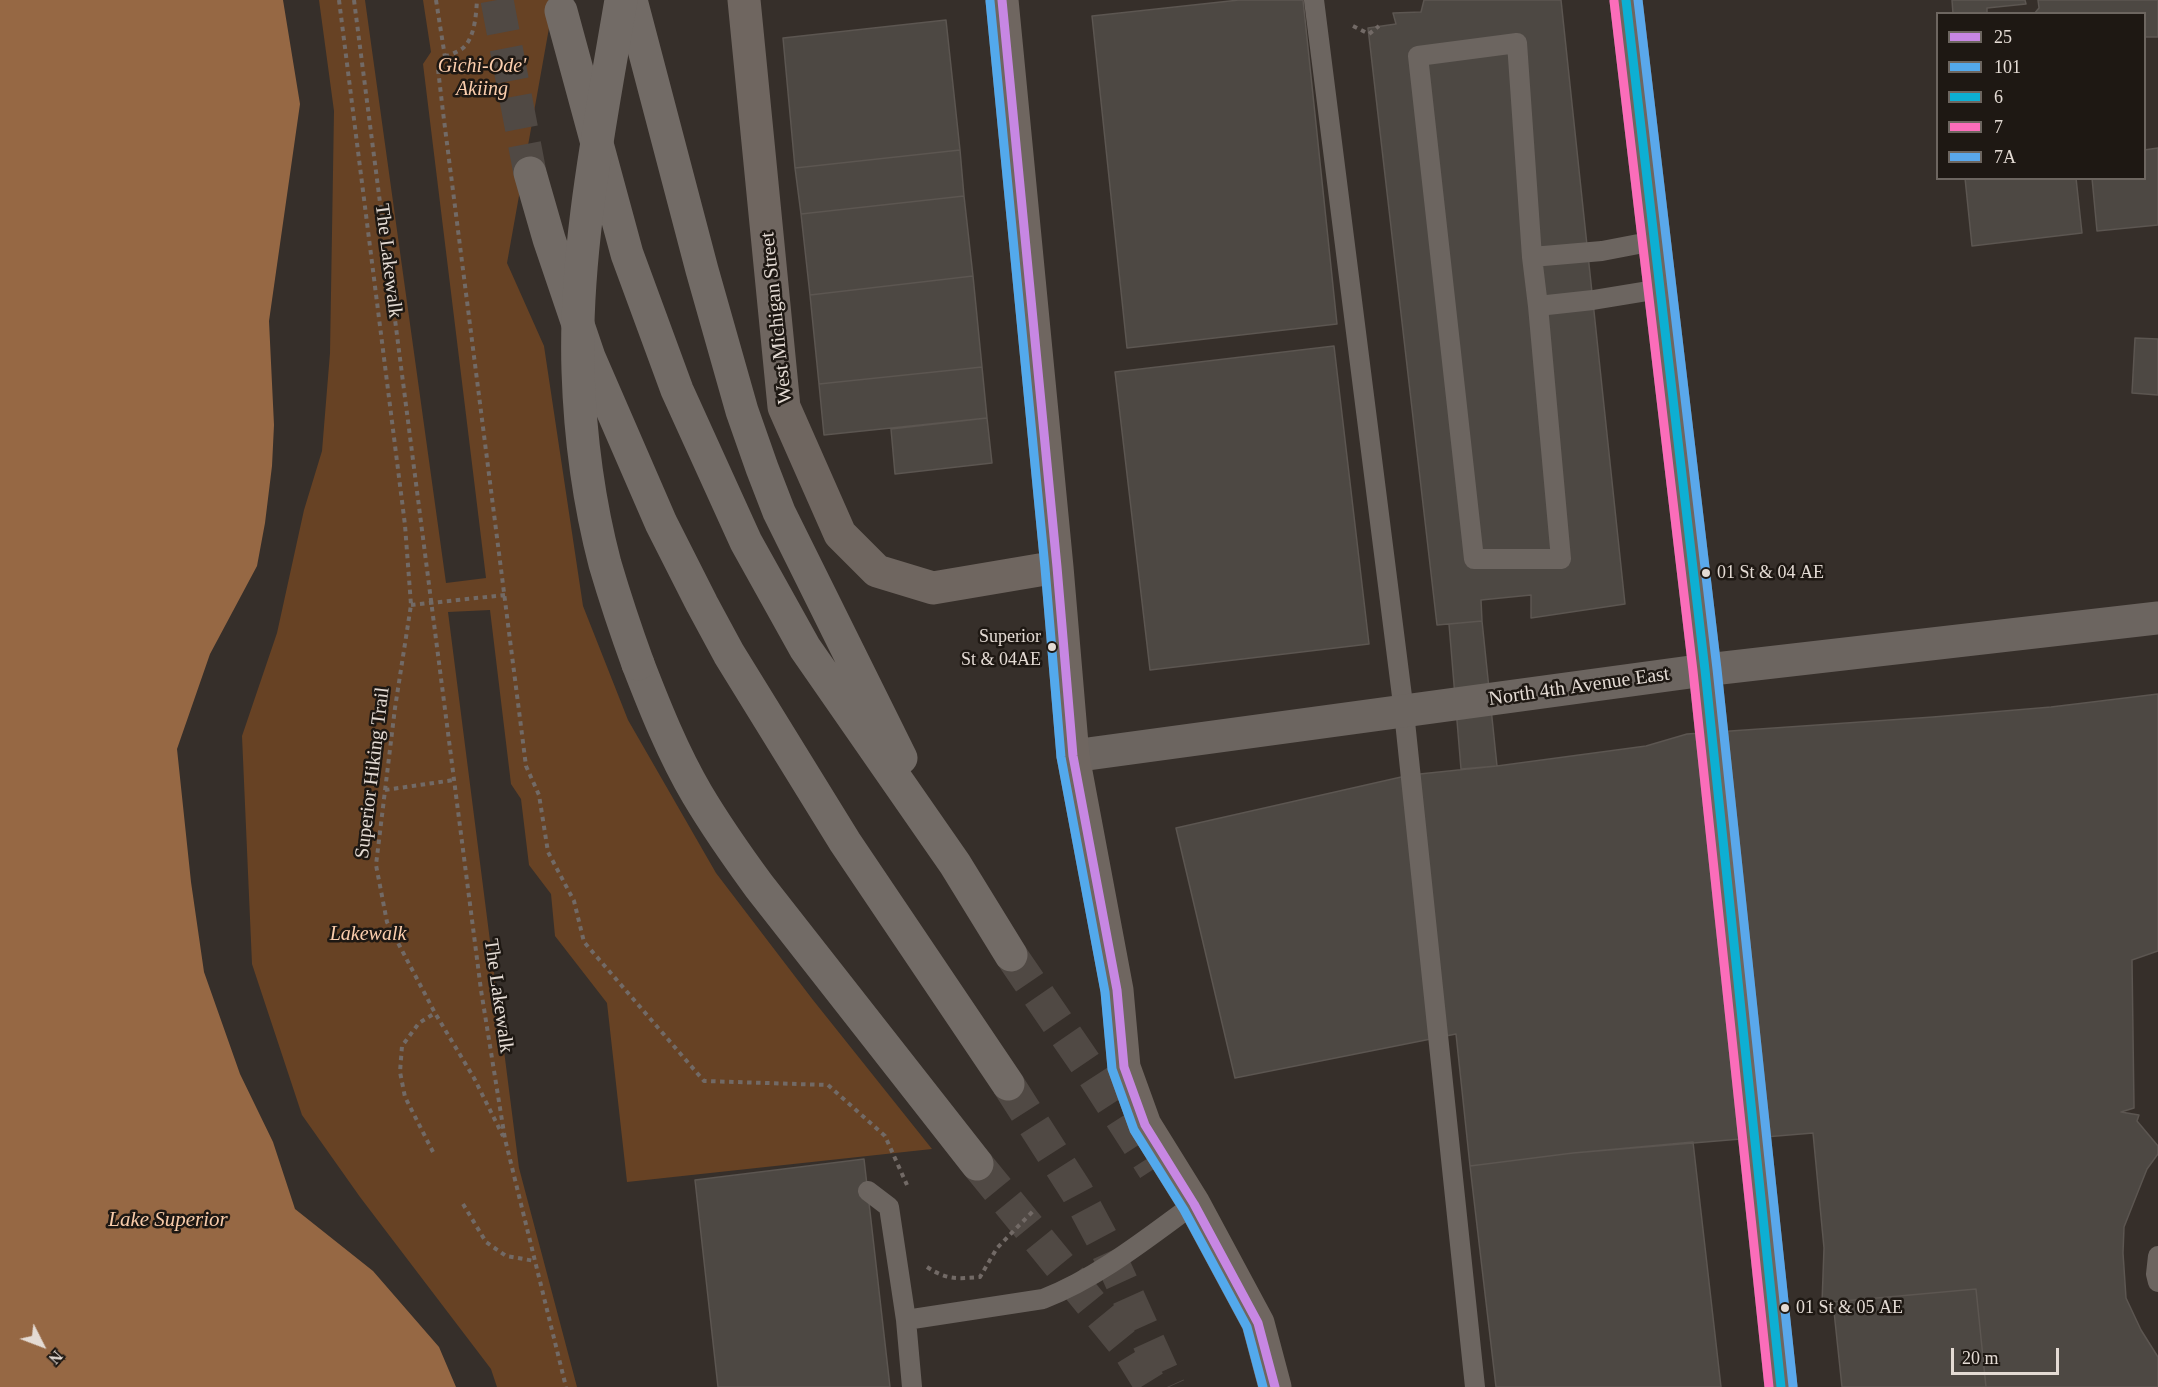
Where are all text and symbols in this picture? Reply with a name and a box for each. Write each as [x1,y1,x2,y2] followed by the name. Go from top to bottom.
[1936,12,2146,180] legend
[1994,27,2012,47] text: 25
[438,55,526,102] park label: Gichi-Ode' Akiing
[1994,57,2021,77] text: 101
[1994,87,2003,107] text: 6
[1994,117,2003,137] text: 7
[1994,147,2016,167] text: 7A
[369,202,407,320] street label: The Lakewalk
[756,231,798,405] street label: West Michigan Street
[1717,562,1824,584] place label: 01 St & 04 AE
[1700,567,1712,579] marker: 01 St & 04 AE
[961,626,1041,668] place label: Superior St & 04AE
[1046,641,1058,653] marker: Superior St & 04AE
[1487,662,1671,712] street label: North 4th Avenue East
[351,686,395,860] street label: Superior Hiking Trail
[330,923,406,947] park label: Lakewalk
[478,937,518,1055] street label: The Lakewalk
[108,1207,228,1233] water label: Lake Superior
[1796,1297,1903,1319] place label: 01 St & 05 AE
[1779,1302,1791,1314] marker: 01 St & 05 AE
[12,1315,72,1375] north arrow
[1954,1336,2062,1374] scale bar
[46,1347,66,1367] text: N
[1962,1348,1999,1368] text: 20 m

